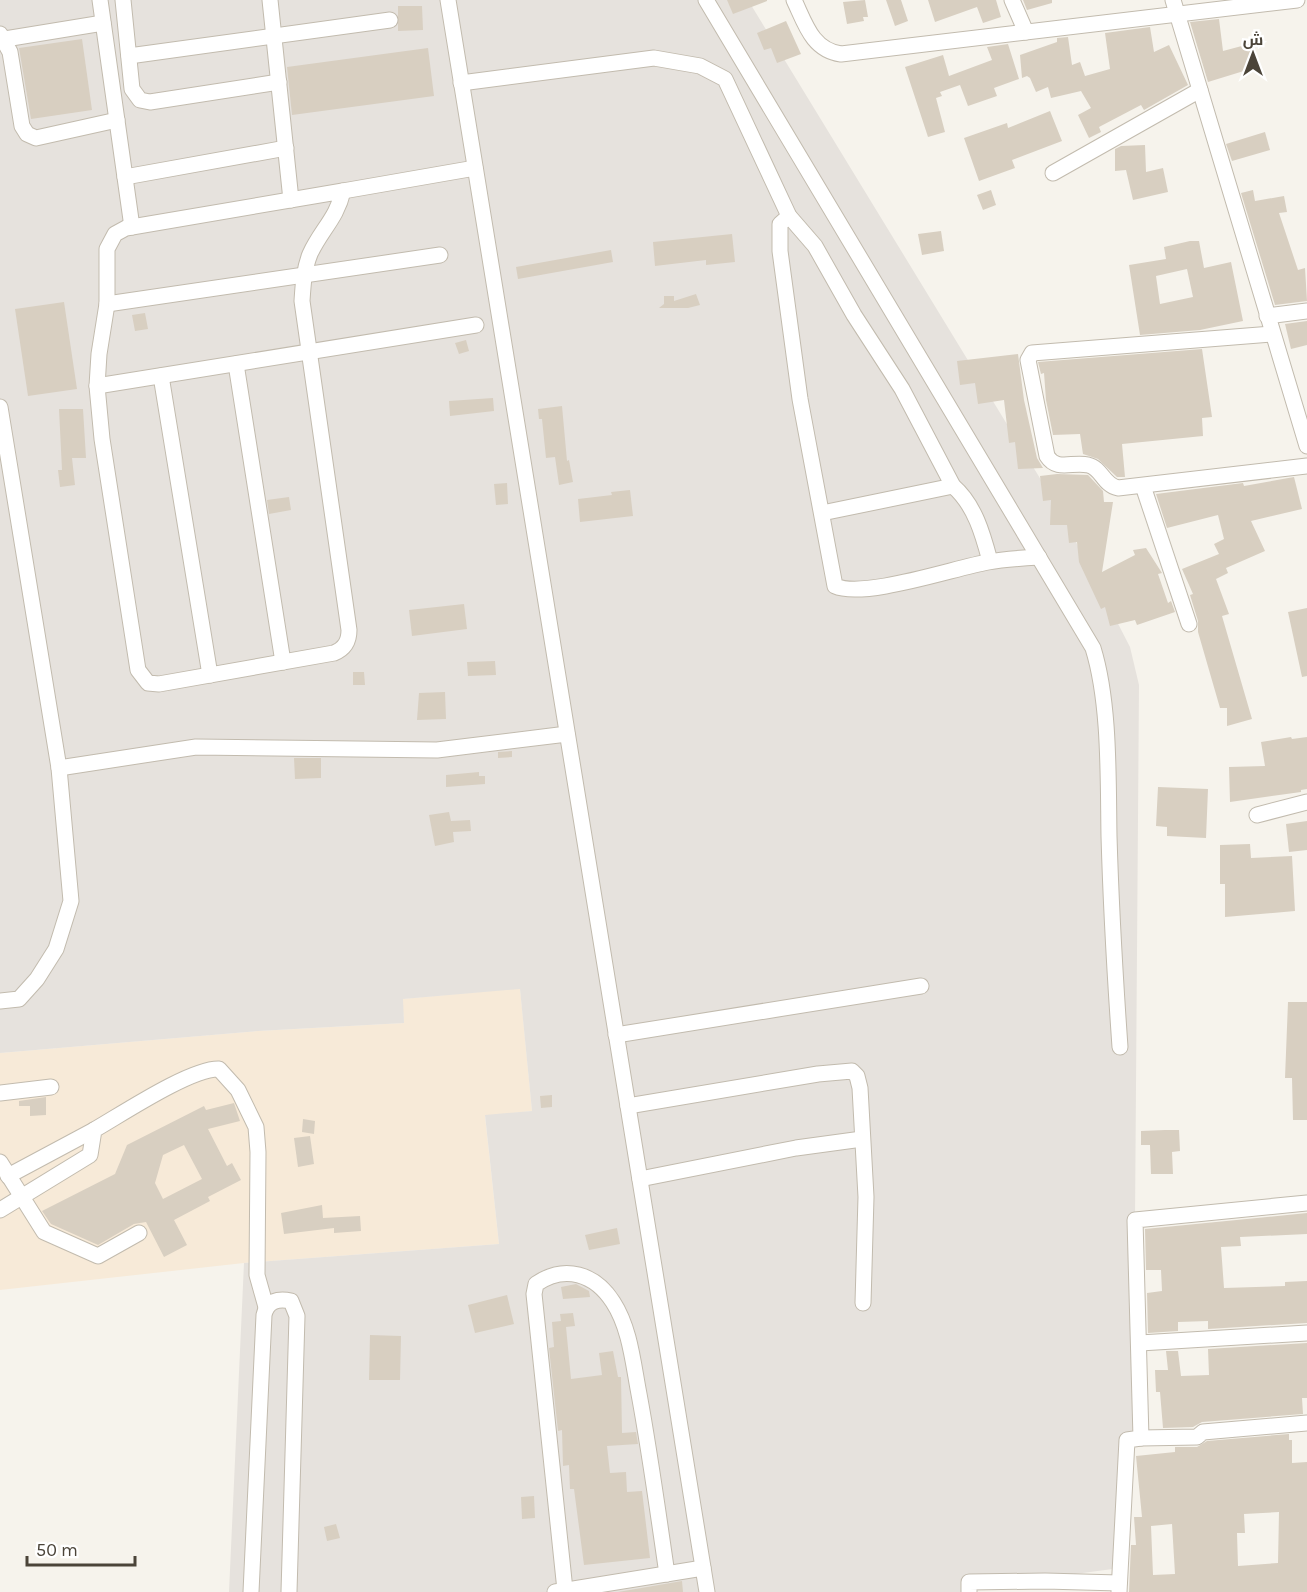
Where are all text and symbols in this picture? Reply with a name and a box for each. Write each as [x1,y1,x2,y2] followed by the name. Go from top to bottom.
[1223,24,1283,84] north arrow
[1243,30,1263,49] text: ش
[27,1529,135,1567] scale bar
[36,1539,78,1561] text: 50 m

